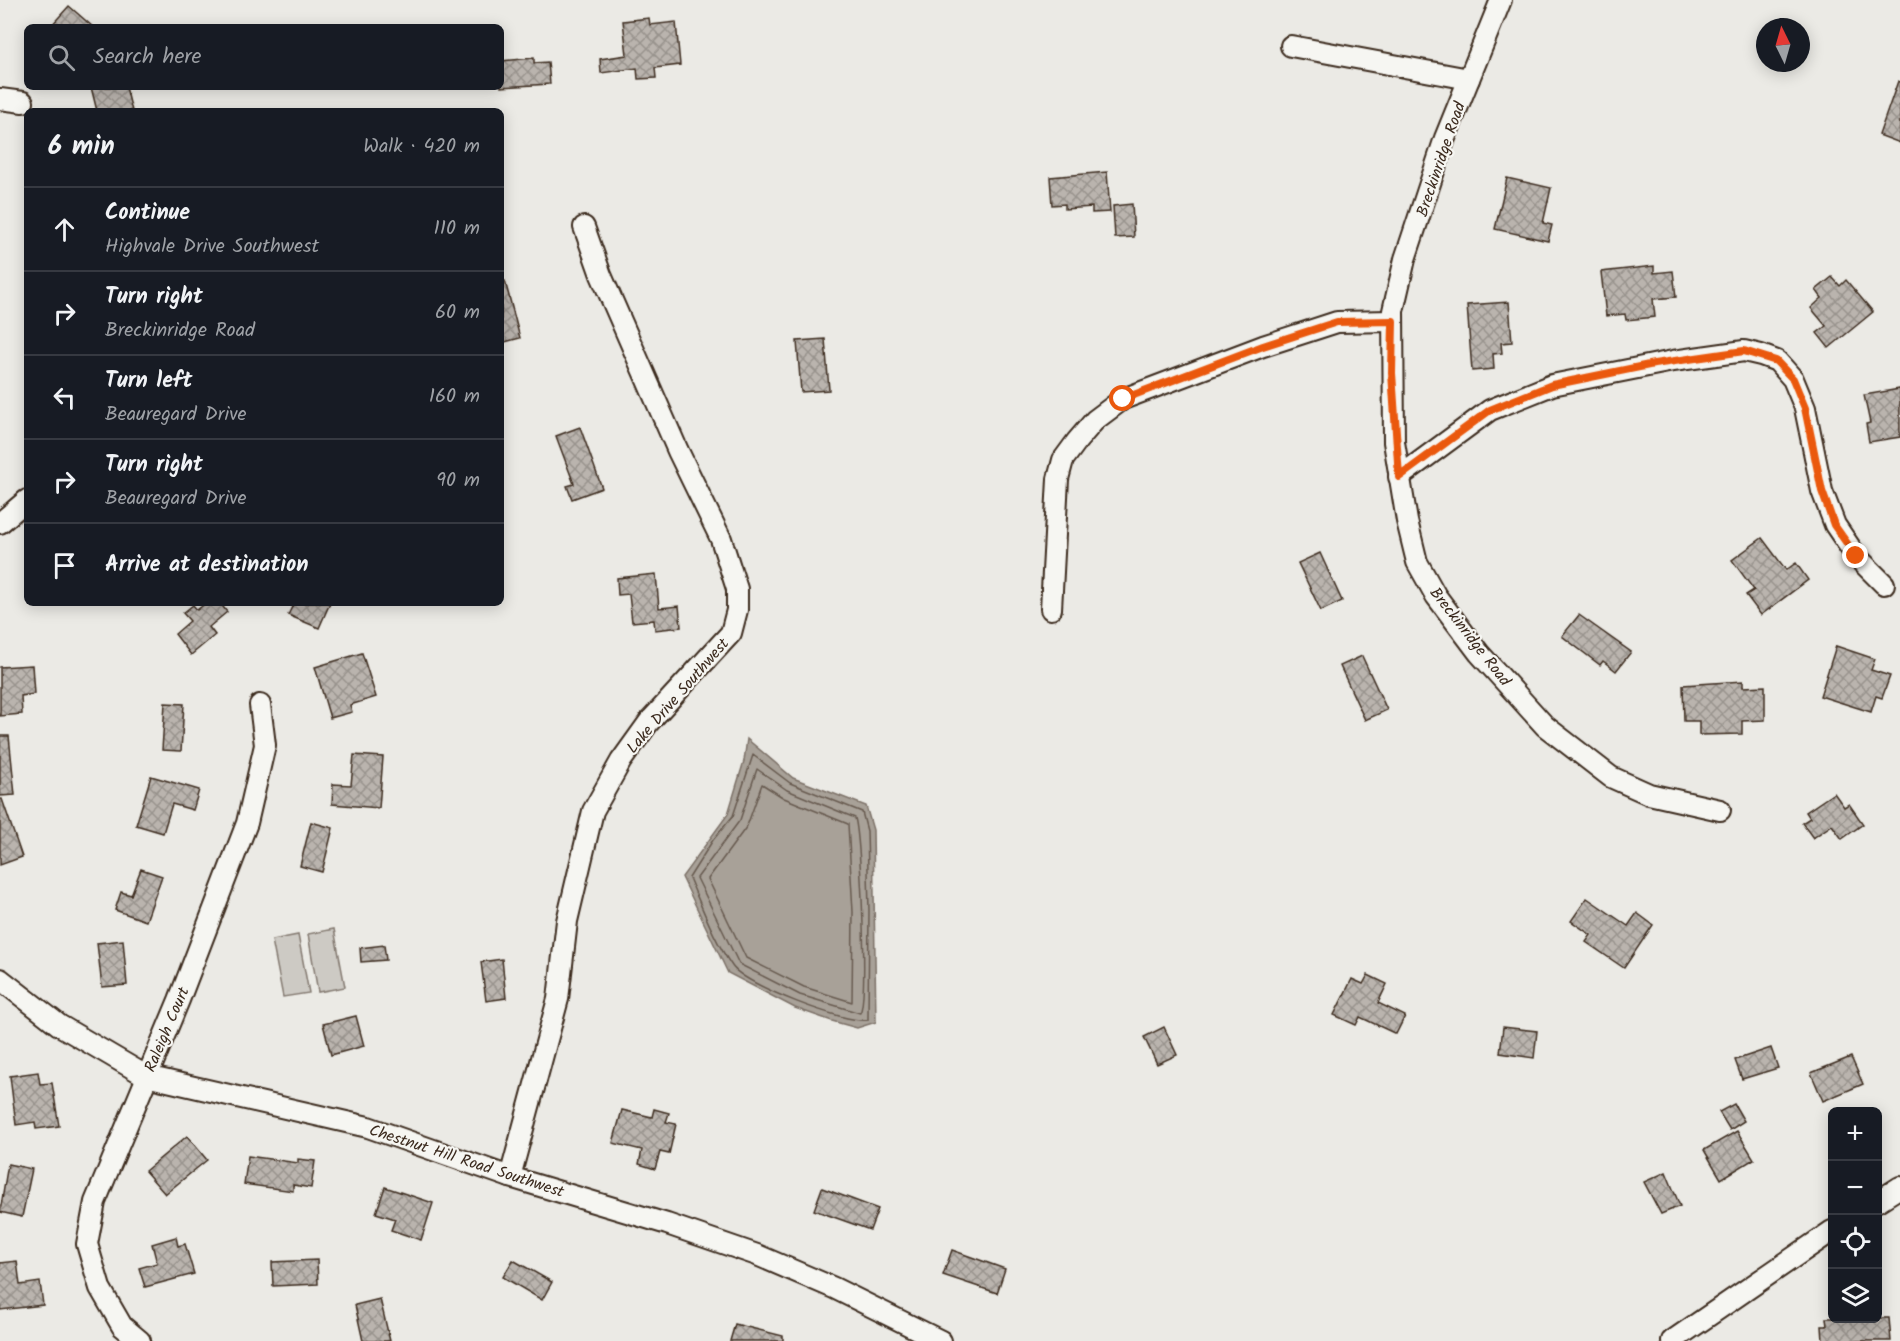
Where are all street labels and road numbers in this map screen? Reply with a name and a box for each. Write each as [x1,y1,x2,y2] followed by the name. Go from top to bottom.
[1410,98,1473,220] street label: Breckinridge Road
[1423,582,1517,693] street label: Breckinridge Road
[621,632,736,759] street label: Lake Drive Southwest
[138,982,197,1076] street label: Raleigh Court
[366,1118,568,1205] street label: Chestnut Hill Road Southwest

